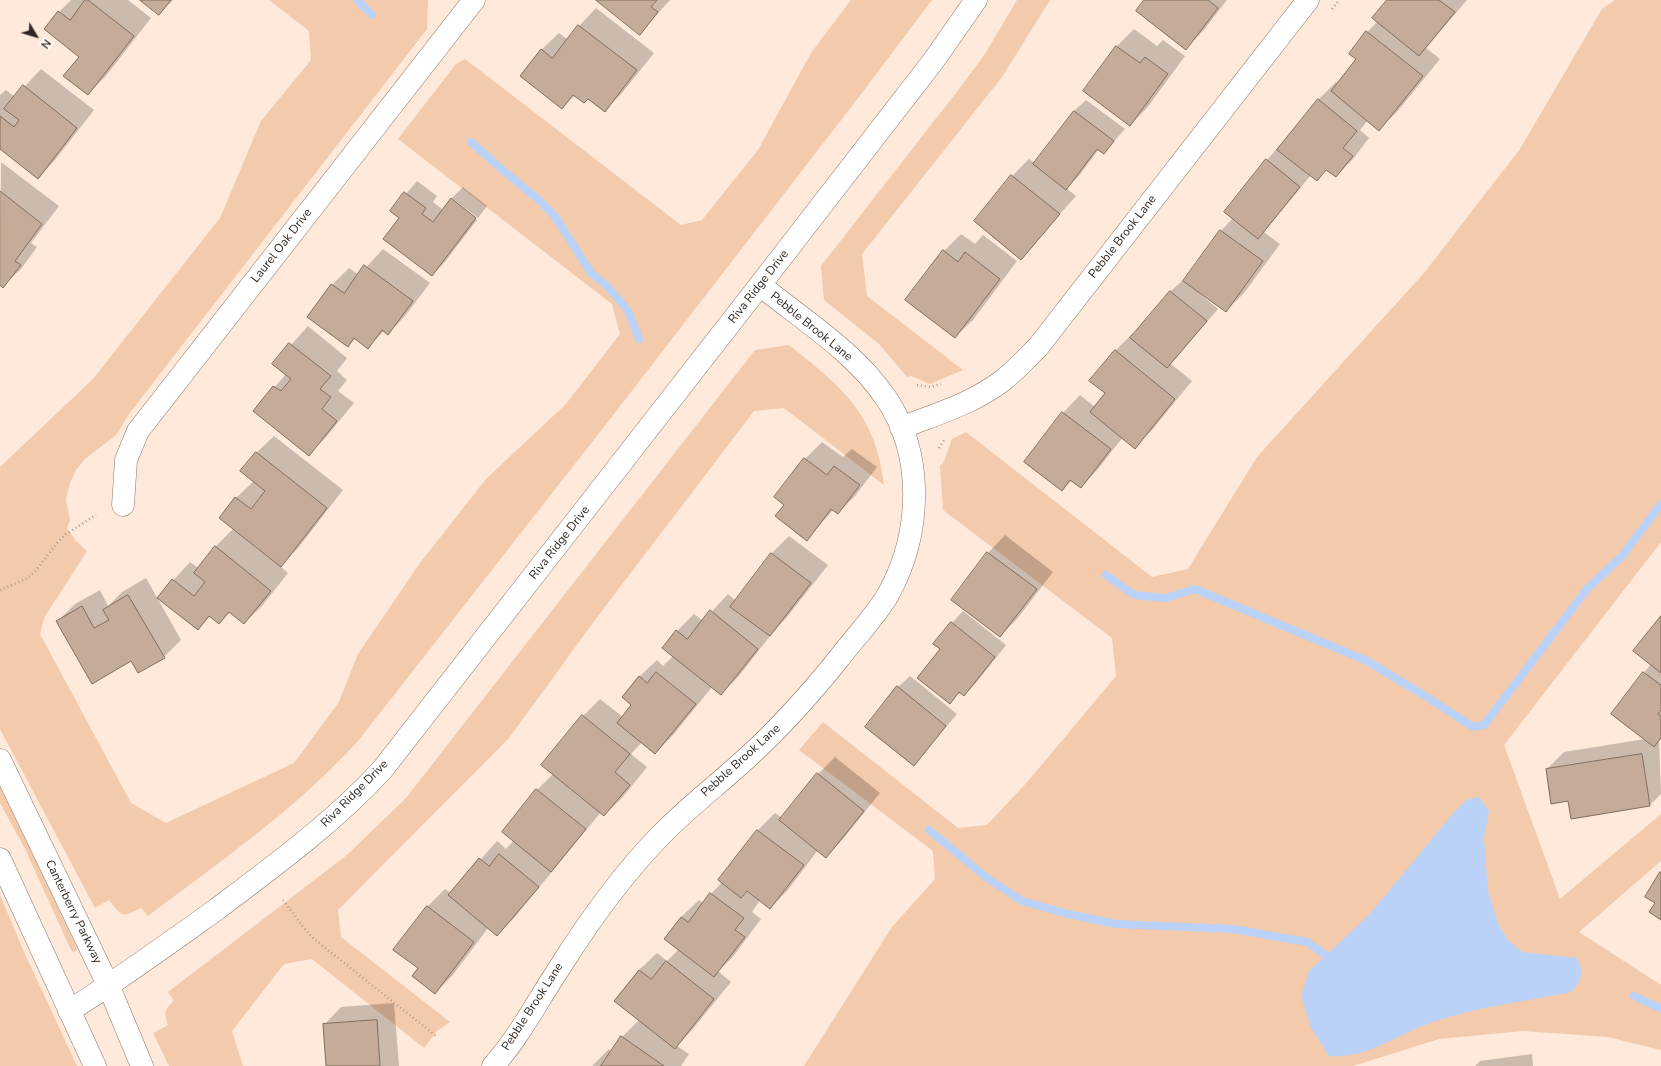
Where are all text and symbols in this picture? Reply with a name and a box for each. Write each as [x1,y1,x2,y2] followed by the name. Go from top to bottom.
[16,16,56,56] north arrow
[37,36,54,52] text: N
[1086,193,1160,281] street label: Pebble Brook Lane
[249,206,315,286] street label: Laurel Oak Drive
[726,247,792,327] street label: Riva Ridge Drive
[767,289,855,365] street label: Pebble Brook Lane
[527,503,593,583] street label: Riva Ridge Drive
[698,722,784,800] street label: Pebble Brook Lane
[318,757,392,831] street label: Riva Ridge Drive
[42,858,104,966] street label: Canterberry Parkway
[499,961,567,1053] street label: Pebble Brook Lane

